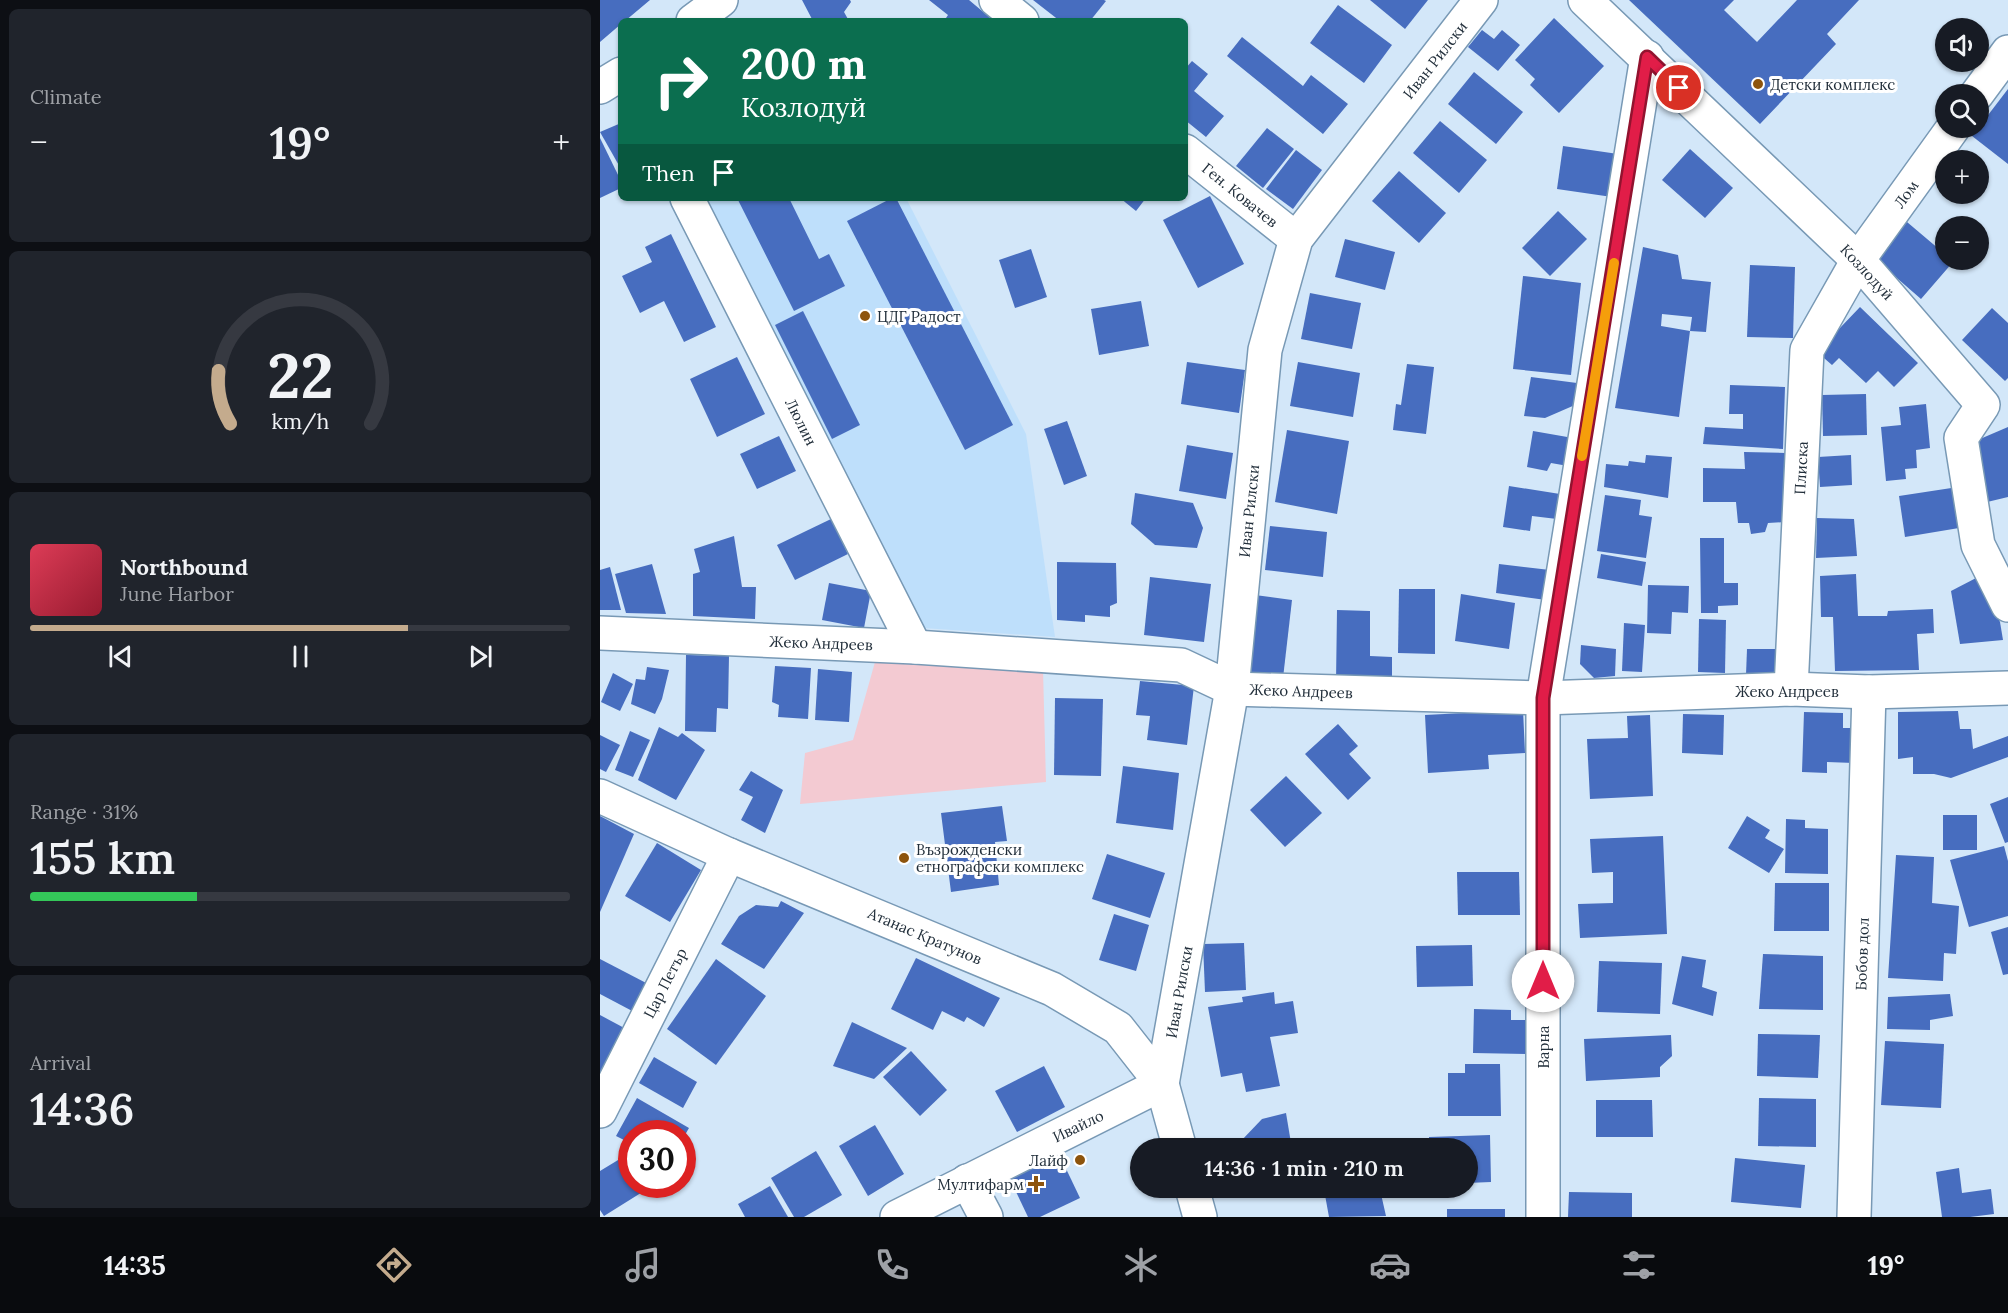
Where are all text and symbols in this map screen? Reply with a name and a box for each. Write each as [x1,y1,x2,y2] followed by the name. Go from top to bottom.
[1399,17,1471,103] street label: Иван Рилски
[1935,18,1989,270] map controls
[1935,18,1989,72] button: sound
[741,37,867,91] text: 200 m
[642,42,720,120] icon: right
[1653,62,1704,113] pin
[1662,71,1695,104] icon: arrive
[1770,75,1895,94] place label: Детски комплекс
[1751,77,1765,91] marker: Детски комплекс
[30,84,102,109] text: Climate
[1935,84,1989,138] button: search
[741,90,866,124] text: Козлодуй
[269,114,331,171] text: 19°
[30,121,48,163] text: −
[553,121,570,163] text: +
[1935,150,1989,204] button: +
[707,156,740,189] icon: arrive
[642,159,695,187] text: Then
[1198,159,1282,231] street label: Ген. Ковачев
[1889,176,1923,212] street label: Лом
[1935,216,1989,270] button: −
[1836,240,1898,304] street label: Козлодуй
[877,307,961,326] place label: ЦДГ Радост
[858,309,872,323] marker: ЦДГ Радост
[267,335,333,415] text: 22
[781,395,821,449] street label: Люлин
[271,407,329,435] text: km/h
[1790,441,1812,495] street label: Плиска
[1235,464,1263,558] street label: Иван Рилски
[120,553,248,581] text: Northbound
[120,581,234,606] text: June Harbor
[769,632,873,654] street label: Жеко Андреев
[104,640,137,673] icon: previous
[284,640,317,673] icon: pause
[464,640,497,673] icon: next
[1249,680,1353,702] street label: Жеко Андреев
[1735,682,1839,701] street label: Жеко Андреев
[30,799,138,824] text: Range · 31%
[30,829,175,886] text: 155 km
[916,840,1084,876] place label: Възрожденски етнографски комплекс
[897,851,911,865] marker: Възрожденски етнографски комплекс
[864,903,985,969] street label: Атанас Кратунов
[1851,917,1873,991] street label: Бобов дол
[1162,944,1196,1040] street label: Иван Рилски
[639,945,691,1021] street label: Цар Петър
[1511,949,1575,1013] position arrow
[1534,1025,1553,1069] street label: Варна
[30,1050,91,1075] text: Arrival
[30,1080,135,1137] text: 14:36
[1049,1105,1107,1146] street label: Ивайло
[618,1120,696,1198] speed limit sign: 30
[1029,1151,1068,1170] place label: Лайф
[1073,1153,1087,1167] marker: Лайф
[1204,1154,1404,1182] text: 14:36 · 1 min · 210 m
[937,1175,1024,1194] place label: Мултифарм
[1029,1177,1043,1191] marker: Мултифарм
[373,1244,415,1286] icon: directions
[622,1244,664,1286] icon: music
[871,1244,913,1286] icon: phone
[1120,1244,1162,1286] icon: climate
[1369,1244,1411,1286] icon: car
[1618,1244,1660,1286] icon: filters
[104,1248,166,1282] text: 14:35
[1868,1248,1904,1282] text: 19°

